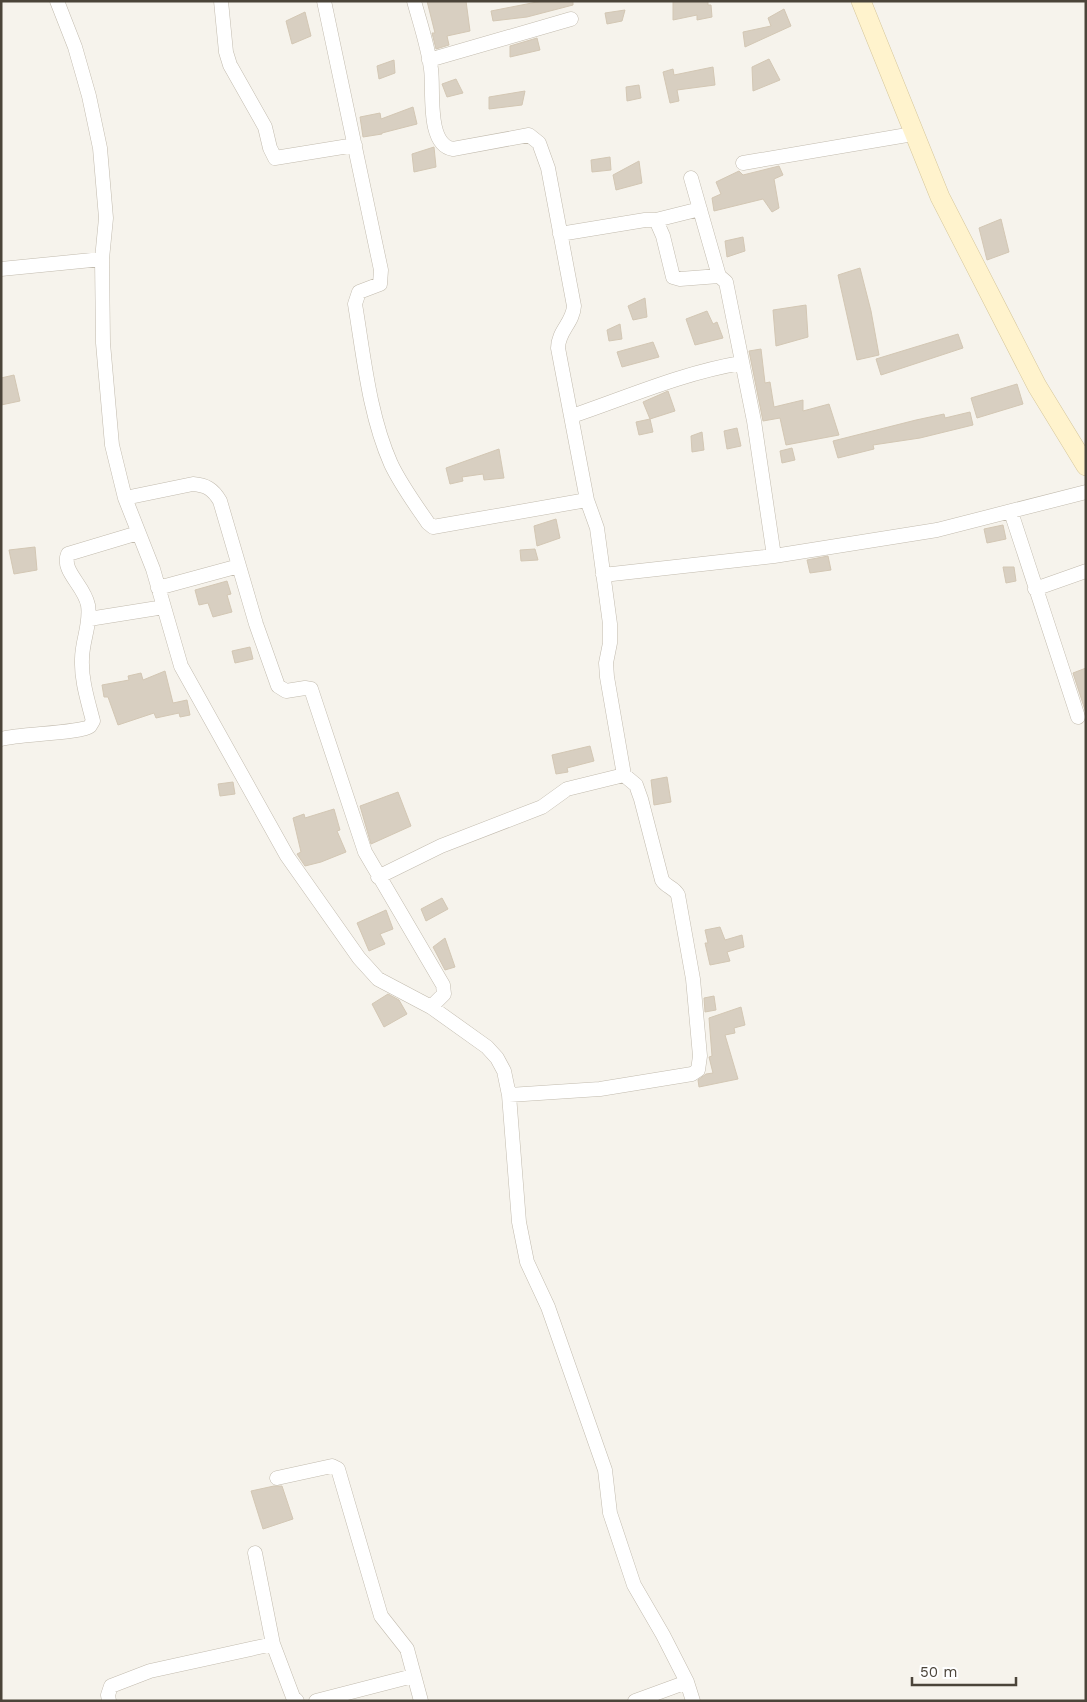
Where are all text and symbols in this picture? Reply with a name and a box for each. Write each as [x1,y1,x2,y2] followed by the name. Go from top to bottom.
[912,1654,1016,1686] scale bar
[920,1663,957,1681] text: 50 m

